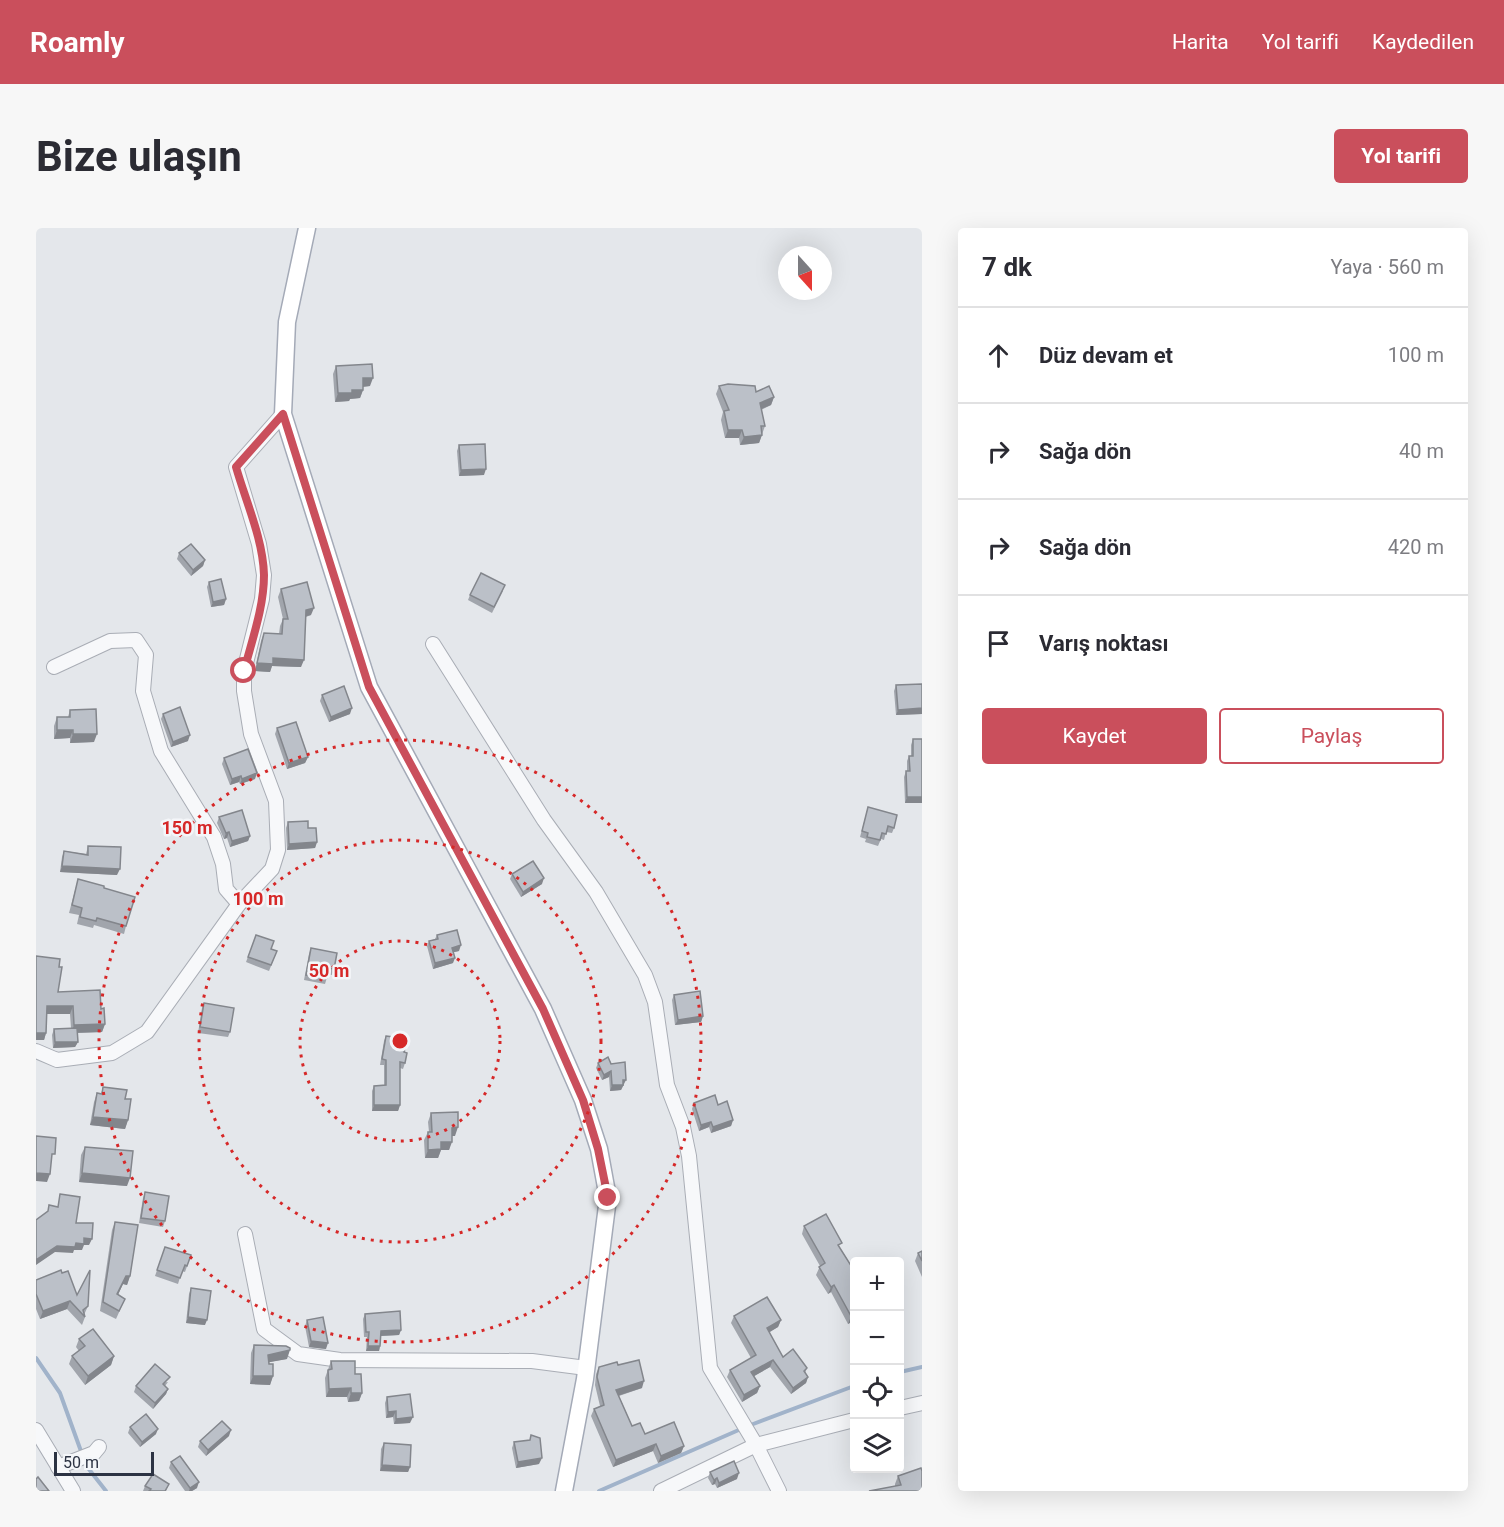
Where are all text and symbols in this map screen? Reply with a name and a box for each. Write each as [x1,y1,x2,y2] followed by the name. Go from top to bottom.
[30,26,125,59] text: Roamly
[1172,30,1229,54] text: Harita
[1262,30,1339,54] text: Yol tarifi
[1372,30,1474,54] text: Kaydedilen
[1334,129,1468,183] button: Yol tarifi
[36,132,242,181] text: Bize ulaşın
[778,246,832,300] north arrow
[982,252,1032,282] text: 7 dk
[1330,255,1444,279] text: Yaya · 560 m
[982,339,1015,372] icon: ahead
[1039,343,1173,368] text: Düz devam et
[1388,343,1444,367] text: 100 m
[982,435,1015,468] icon: right
[1039,439,1131,464] text: Sağa dön
[1399,439,1444,463] text: 40 m
[982,531,1015,564] icon: right
[1039,535,1131,560] text: Sağa dön
[1388,535,1444,559] text: 420 m
[982,627,1015,660] icon: arrive
[1039,631,1169,656] text: Varış noktası
[230,657,256,683] route start
[982,708,1207,764] button: Kaydet
[1219,708,1444,764] button: Paylaş
[161,817,213,838] text: 150 m
[232,888,284,909] text: 100 m
[309,960,349,981] text: 50 m
[390,1031,410,1051] centre of rings
[594,1184,620,1210] route end
[850,1257,904,1473] map controls
[850,1257,904,1311] button: +
[850,1311,904,1365] button: −
[850,1365,904,1419] button: locate
[850,1419,904,1473] button: layers
[54,1449,154,1476] scale bar
[63,1453,99,1472] text: 50 m

